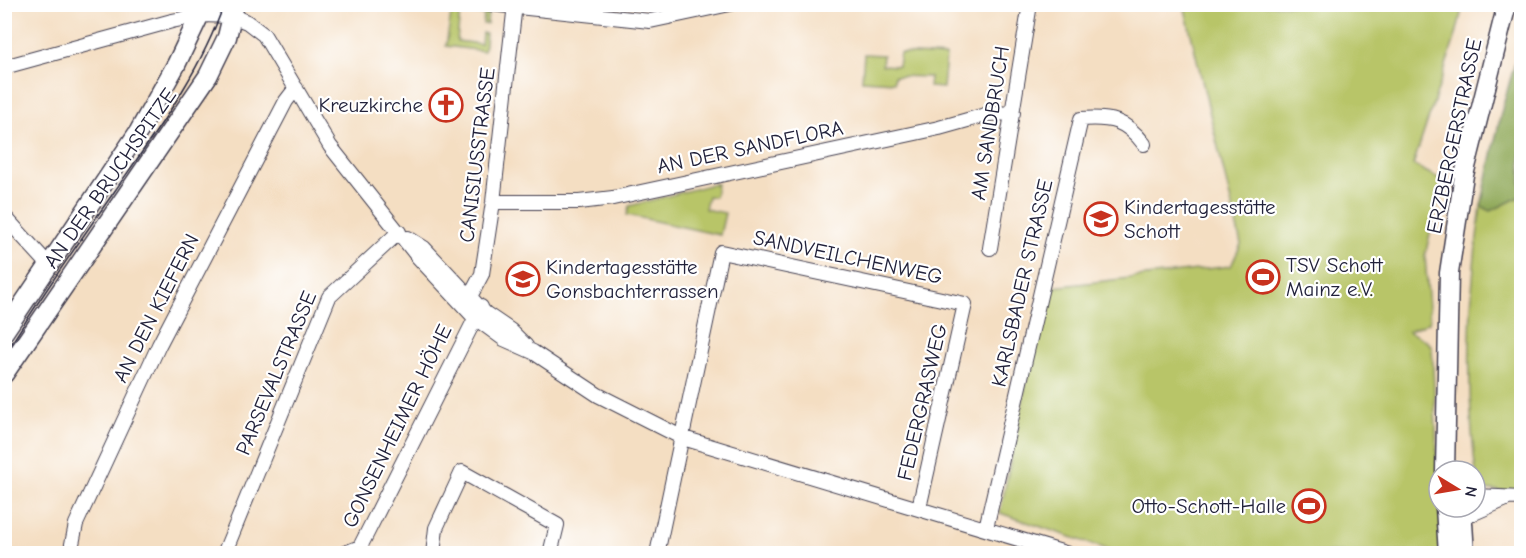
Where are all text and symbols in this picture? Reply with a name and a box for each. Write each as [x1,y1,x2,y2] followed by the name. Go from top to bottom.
[1422,36,1486,236] street label: ERZBERGERSTRASSE
[966,44,1014,202] street label: AM SANDBRUCH
[454,66,500,244] street label: CANISIUSSTRASSE
[39,83,181,273] street label: AN DER BRUCHSPITZE
[428,87,464,123] church icon: Kreuzkirche
[318,93,423,117] place label: Kreuzkirche
[655,116,845,178] street label: AN DER SANDFLORA
[986,177,1058,389] street label: KARLSBADER STRASSE
[1124,195,1276,243] place label: Kindertagesstätte Schott
[1083,201,1119,237] school or university icon: Kindertagesstätte Schott
[751,225,945,289] street label: SANDVEILCHENWEG
[108,230,204,386] street label: AN DEN KIEFERN
[1286,253,1384,301] place label: TSV Schott Mainz e.V.
[546,255,719,303] place label: Kindertagesstätte Gonsbachterrassen
[1245,259,1281,295] sports icon: TSV Schott Mainz e.V.
[505,261,541,297] school or university icon: Kindertagesstätte Gonsbachterrassen
[231,287,321,459] street label: PARSEVALSTRASSE
[337,321,457,531] street label: GONSENHEIMER HÖHE
[892,321,952,483] street label: FEDERGRASWEG
[1427,459,1487,519] north arrow
[1461,485,1481,499] text: N
[1291,488,1327,524] sports icon: Otto-Schott-Halle
[1131,494,1286,518] place label: Otto-Schott-Halle

